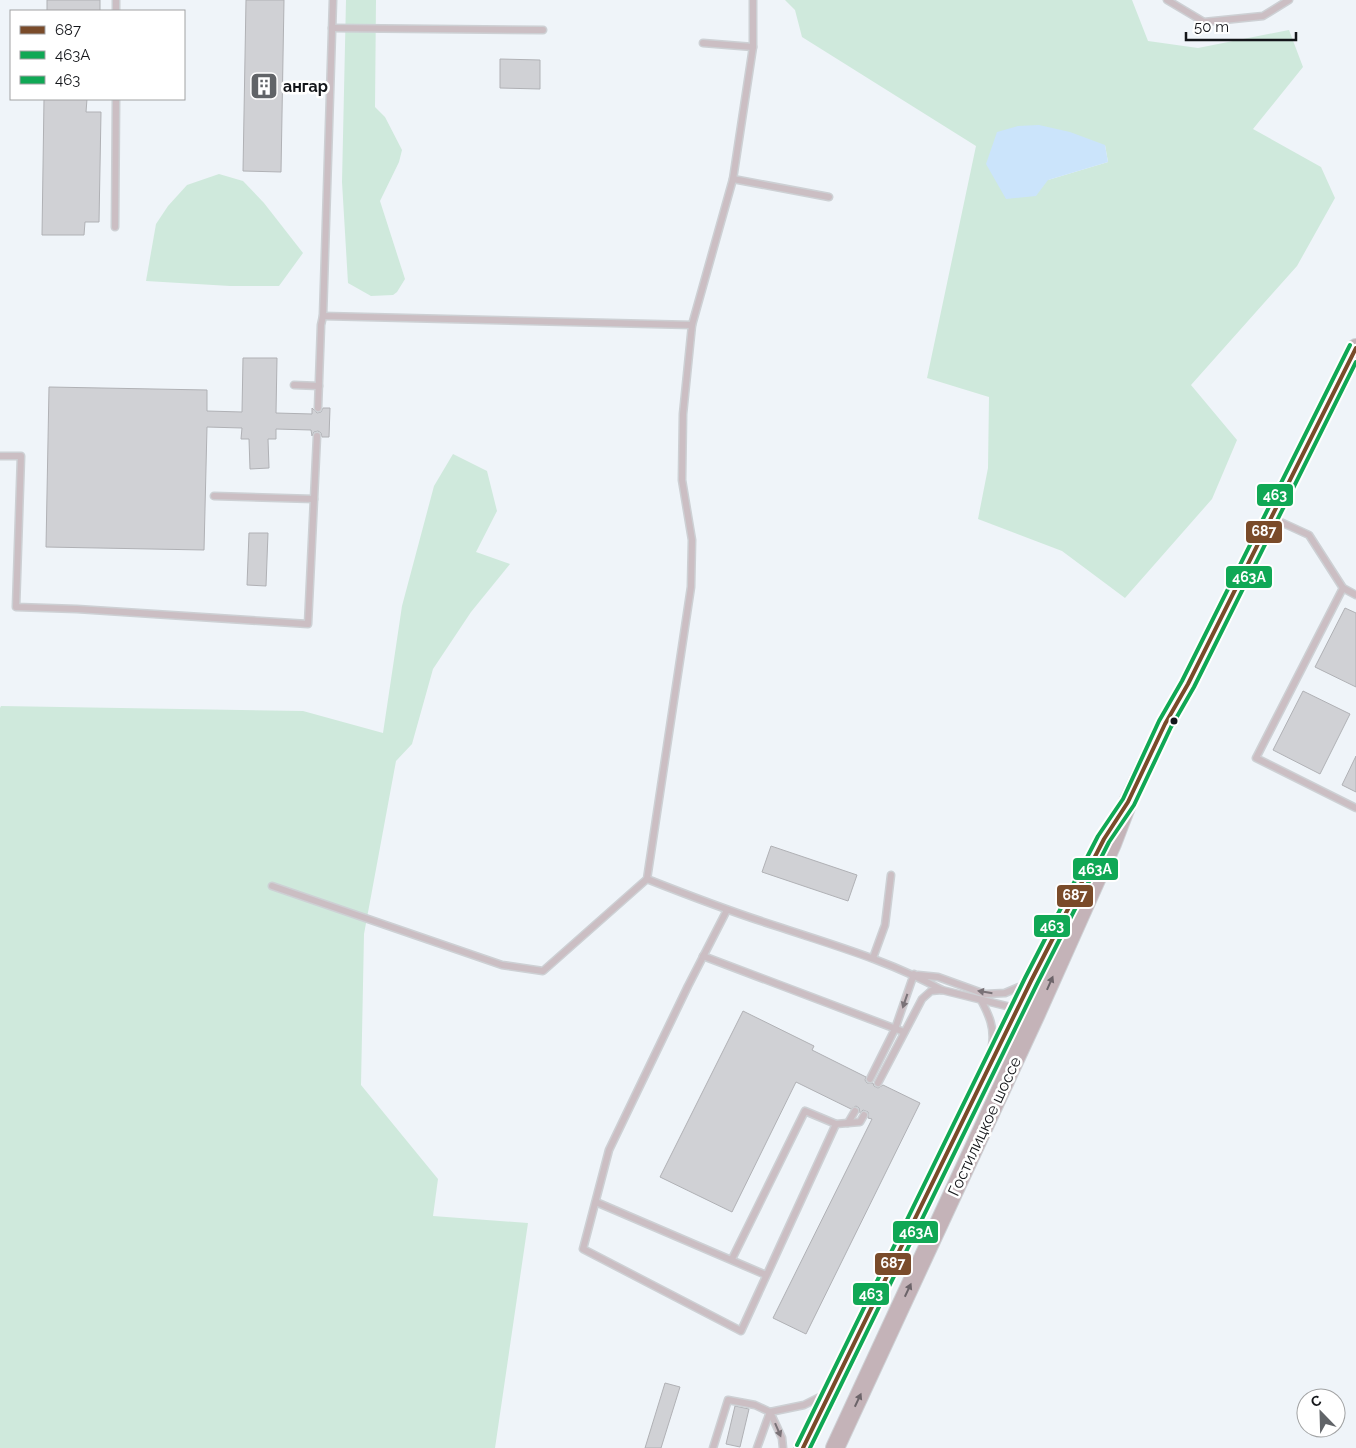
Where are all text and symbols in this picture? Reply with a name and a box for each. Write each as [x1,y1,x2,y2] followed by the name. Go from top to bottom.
[10,10,185,100] legend
[1186,10,1296,42] scale bar
[1194,18,1229,36] text: 50 m
[55,21,81,39] text: 687
[55,46,90,64] text: 463А
[55,71,80,89] text: 463
[249,71,279,101] building icon: ангар
[283,77,328,96] place label: ангар
[1256,483,1294,507] line badge: 463
[1263,487,1287,503] text: 463
[1245,520,1283,544] line badge: 687
[1252,523,1277,539] text: 687
[1225,565,1273,589] line badge: 463А
[1232,569,1266,585] text: 463А
[1169,716,1179,726] unlabelled marker
[1072,857,1119,881] line badge: 463А
[1078,861,1112,877] text: 463А
[1056,884,1094,908] line badge: 687
[1063,887,1088,903] text: 687
[1033,914,1071,938] line badge: 463
[1040,918,1064,934] text: 463
[1046,976,1054,990] one-way arrow
[976,988,992,996] one-way arrow
[901,994,908,1009] one-way arrow
[944,1054,1025,1199] street label: Гостилицкое шоссе
[892,1220,939,1244] line badge: 463А
[899,1224,933,1240] text: 463А
[874,1252,912,1276] line badge: 687
[881,1255,906,1271] text: 687
[852,1282,890,1306] line badge: 463
[905,1283,913,1297] one-way arrow
[859,1286,883,1302] text: 463
[1296,1388,1346,1438] north arrow
[1308,1392,1324,1410] text: С
[854,1393,862,1407] one-way arrow
[774,1423,782,1438] one-way arrow

